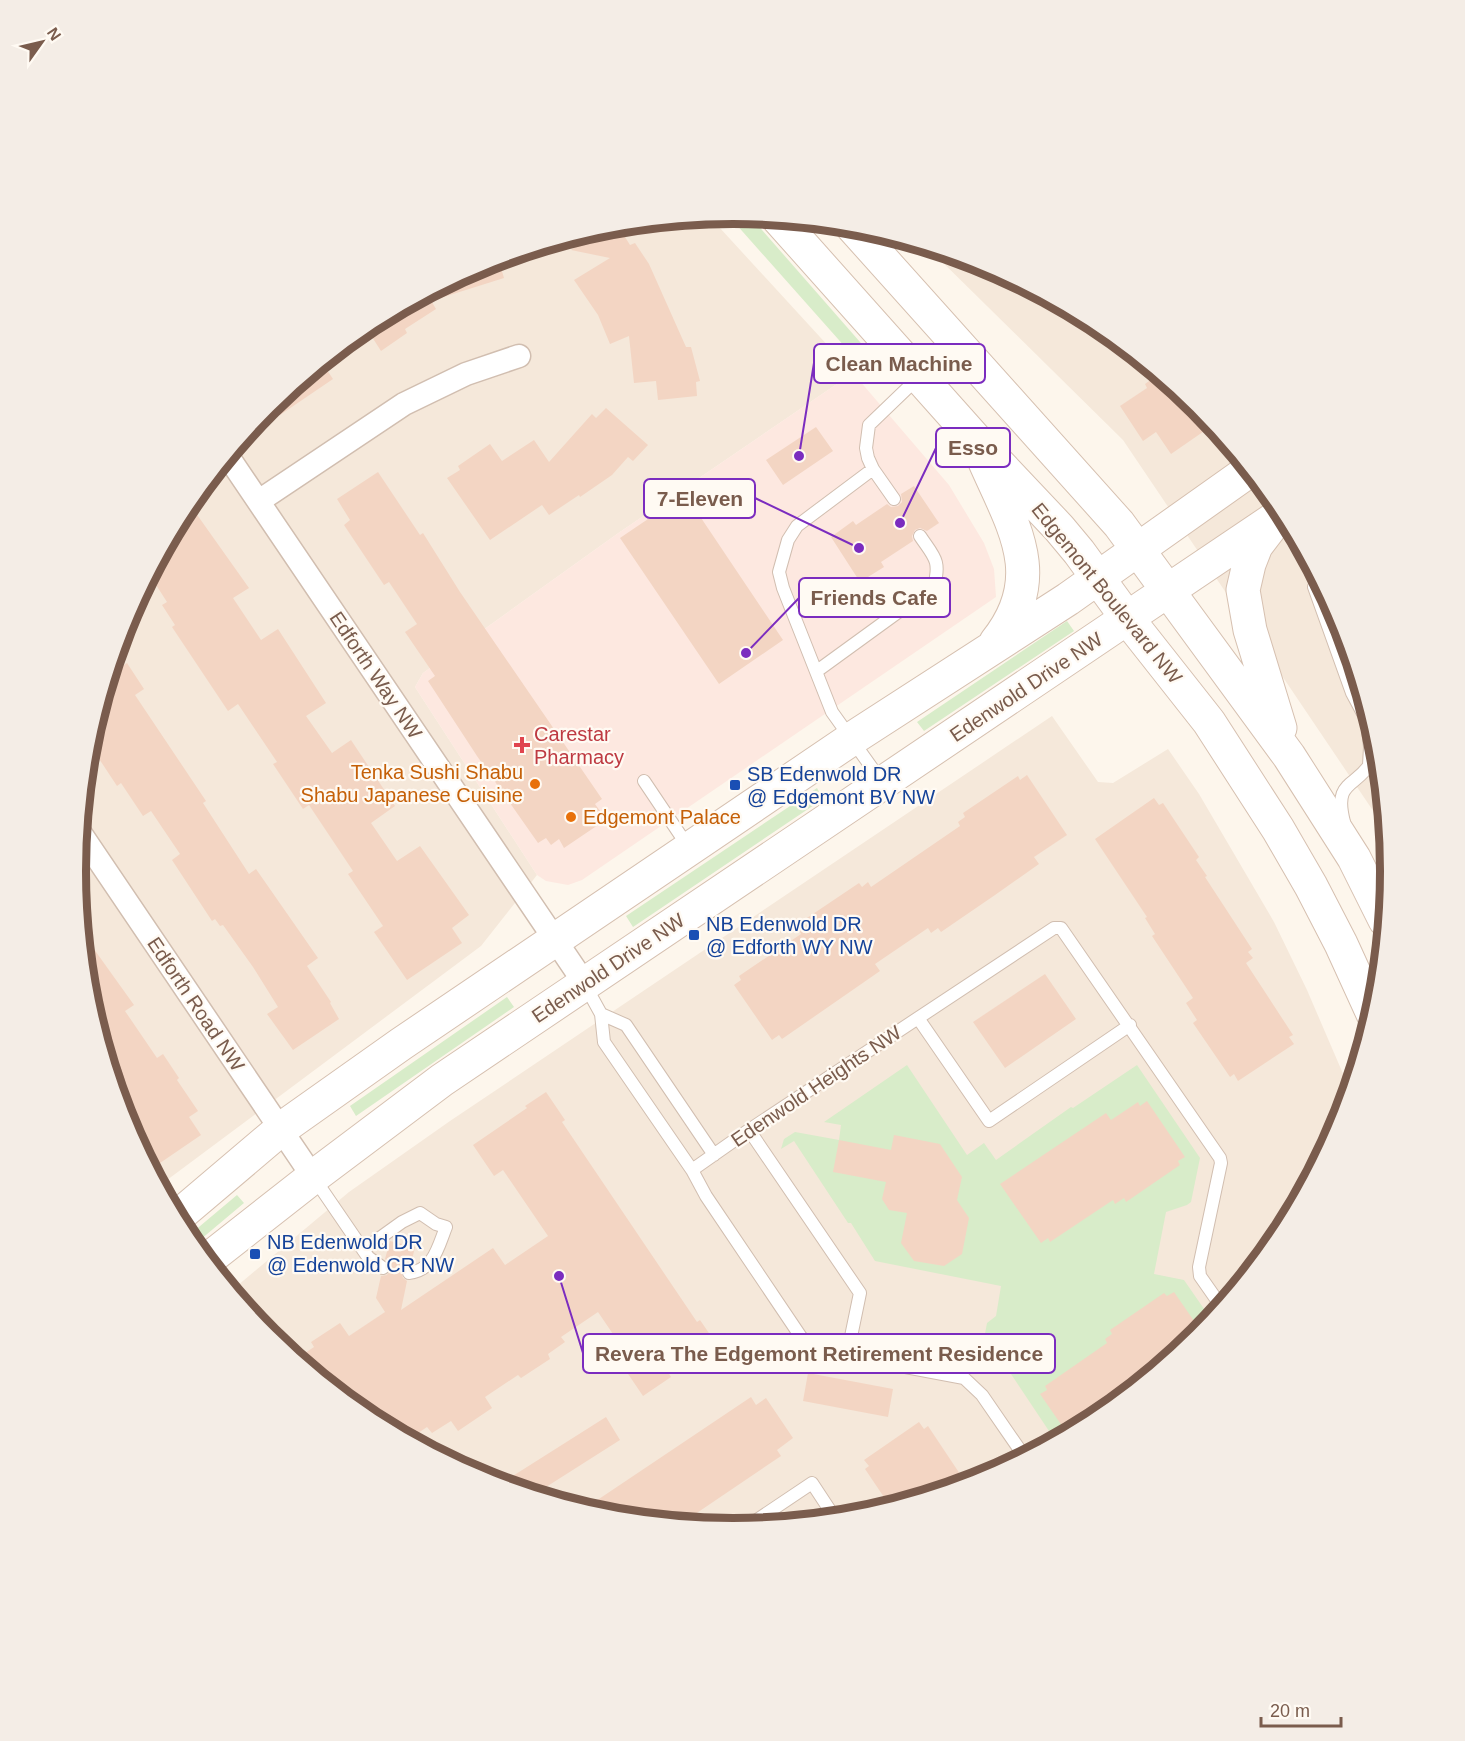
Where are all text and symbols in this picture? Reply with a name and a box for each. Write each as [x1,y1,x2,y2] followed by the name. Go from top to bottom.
[12,12,72,72] north arrow
[44,24,64,43] text: N
[814,344,985,383] callout: Clean Machine
[825,352,973,375] text: Clean Machine
[936,428,1010,467] callout: Esso
[948,436,998,459] text: Esso
[644,479,755,518] callout: 7-Eleven
[657,487,743,510] text: 7-Eleven
[1027,498,1187,688] street label: Edgemont Boulevard NW
[799,578,950,617] callout: Friends Cafe
[810,586,938,609] text: Friends Cafe
[325,607,427,743] street label: Edforth Way NW
[946,628,1106,746] street label: Edenwold Drive NW
[534,723,624,768] place label: Carestar Pharmacy
[515,738,529,752] marker: Carestar Pharmacy
[301,761,523,806] place label: Tenka Sushi Shabu Shabu Japanese Cuisine
[747,763,935,808] place label: SB Edenwold DR @ Edgemont BV NW
[528,777,542,791] marker: Tenka Sushi Shabu Shabu Japanese Cuisine
[728,778,742,792] marker: SB Edenwold DR @ Edgemont BV NW
[583,806,741,828] place label: Edgemont Palace
[564,810,578,824] marker: Edgemont Palace
[528,909,688,1027] street label: Edenwold Drive NW
[706,913,873,958] place label: NB Edenwold DR @ Edforth WY NW
[687,928,701,942] marker: NB Edenwold DR @ Edforth WY NW
[143,933,249,1075] street label: Edforth Road NW
[727,1021,905,1151] street label: Edenwold Heights NW
[267,1231,454,1276] place label: NB Edenwold DR @ Edenwold CR NW
[248,1247,262,1261] marker: NB Edenwold DR @ Edenwold CR NW
[583,1334,1055,1373] callout: Revera The Edgemont Retirement Residence
[595,1342,1043,1365] text: Revera The Edgemont Retirement Residence
[1261,1690,1340,1728] scale bar
[1270,1701,1310,1721] text: 20 m

